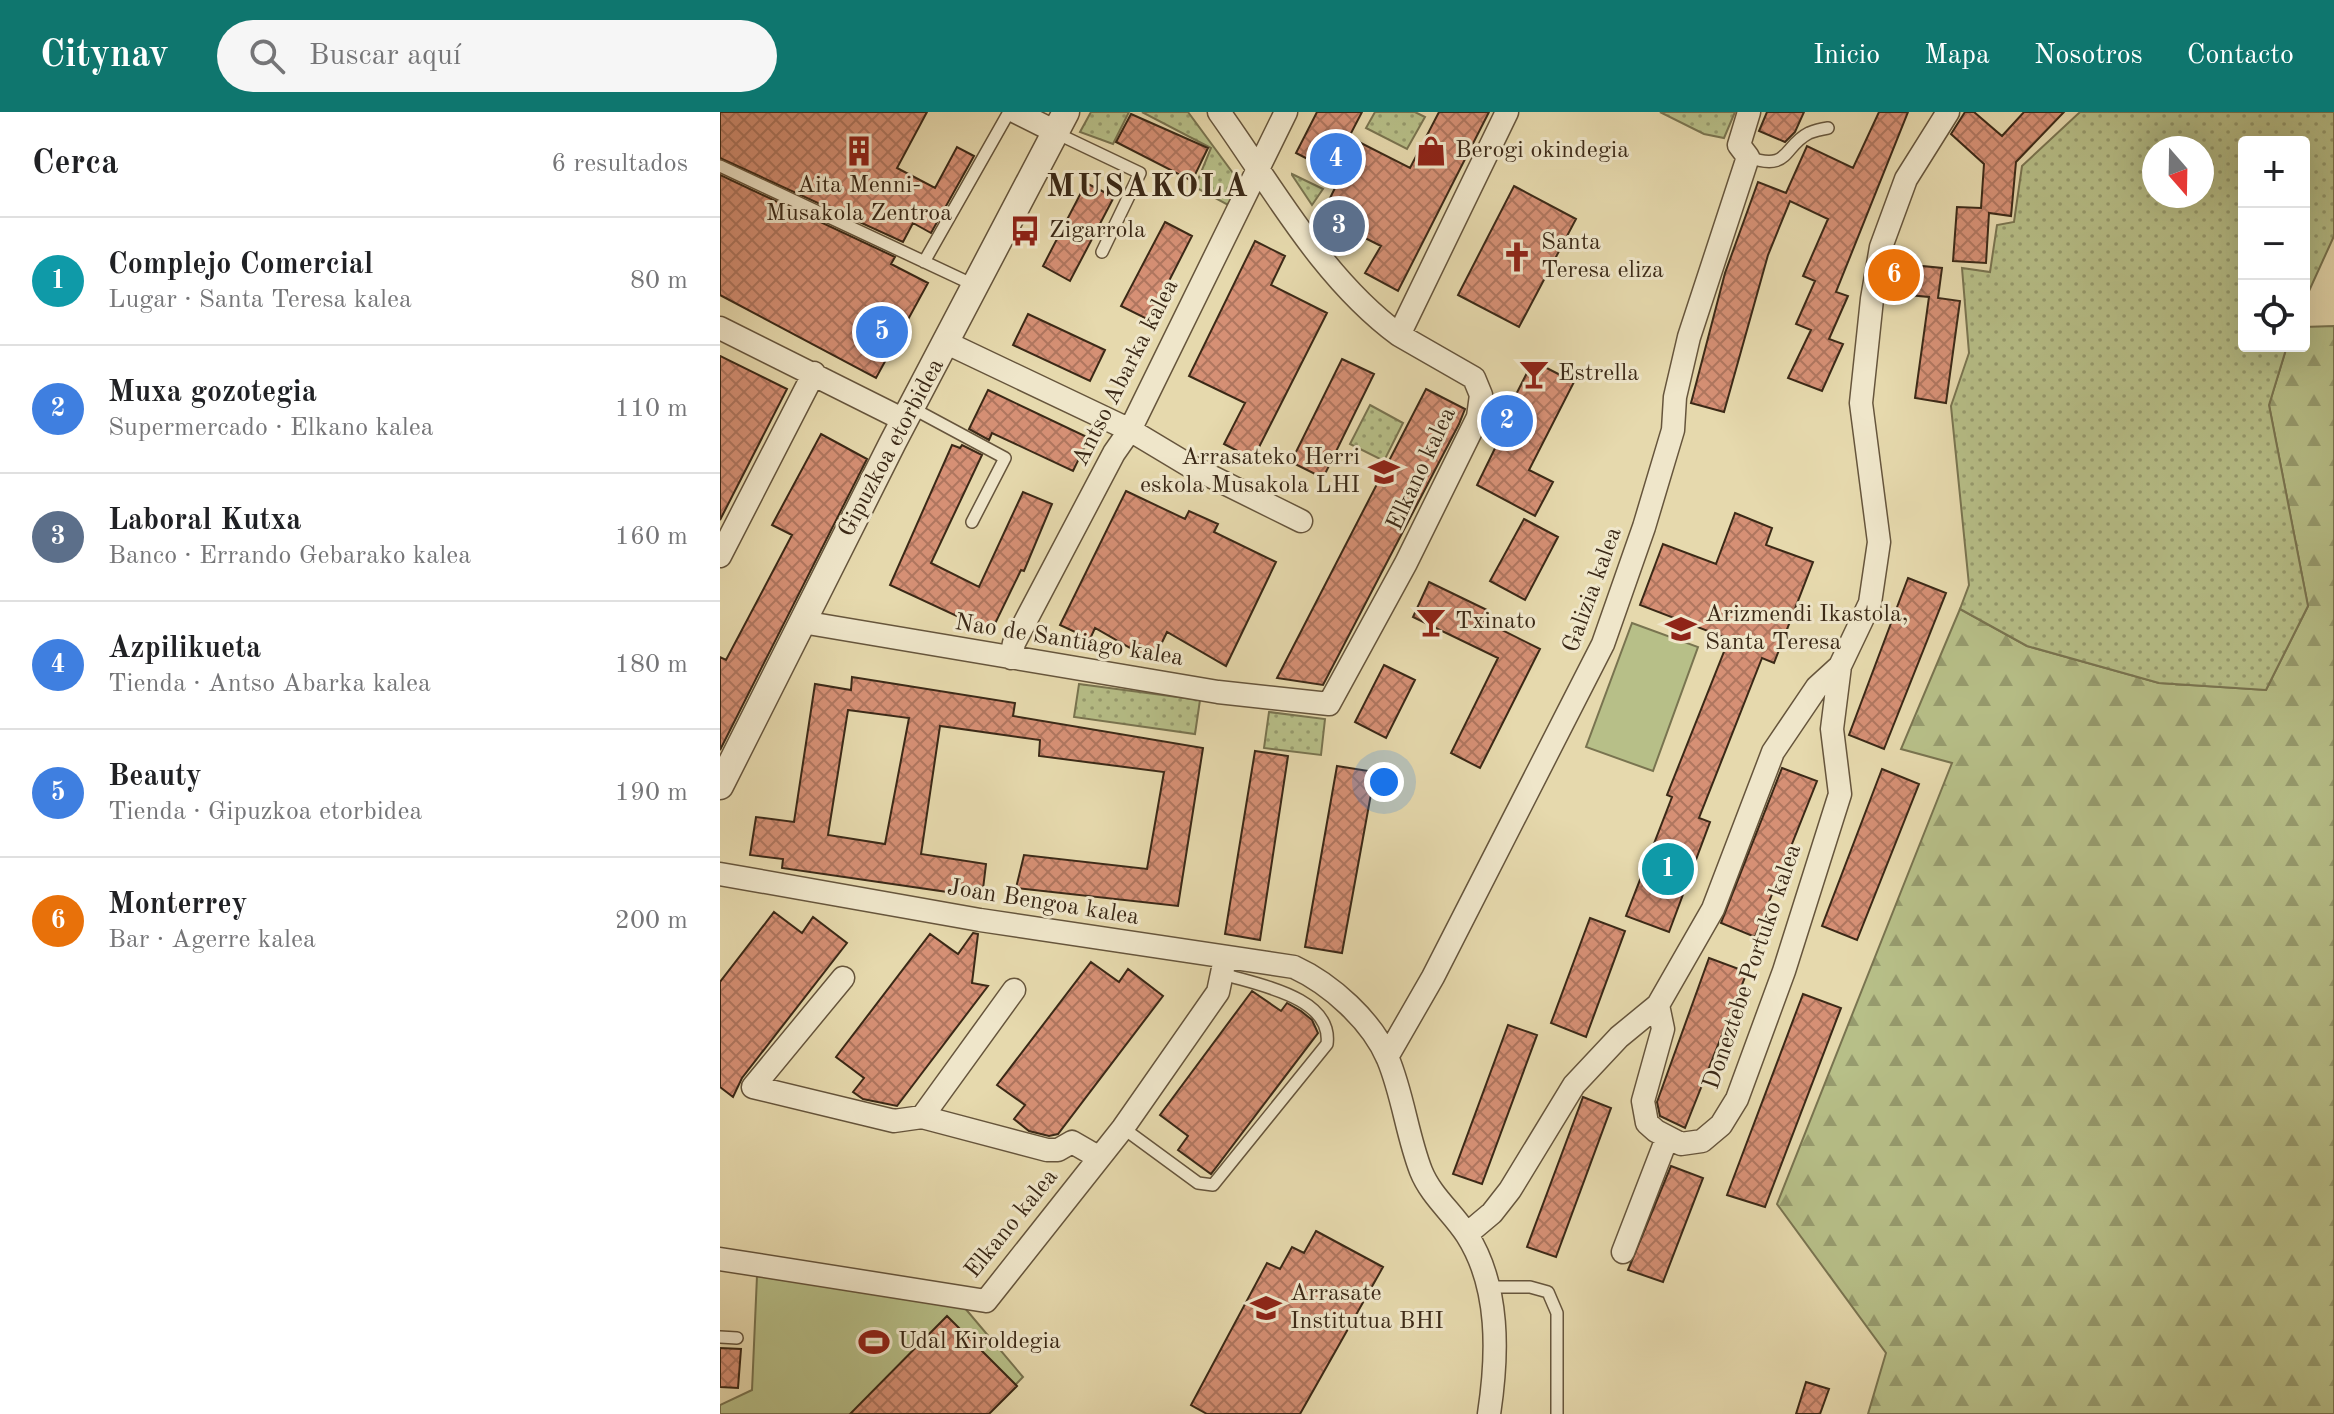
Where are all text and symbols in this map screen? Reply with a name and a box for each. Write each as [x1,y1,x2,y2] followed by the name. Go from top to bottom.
[217,20,777,92] search box
[245,34,289,78] icon: search
[40,37,169,75] text: Citynav
[309,41,461,71] text: Buscar aquí
[1813,42,1880,70] text: Inicio
[1924,42,1990,70] text: Mapa
[2034,42,2143,70] text: Nosotros
[2187,42,2294,70] text: Contacto
[1310,129,1362,189] pin: 4
[842,134,876,168] building icon: Aita Menni- Musakola Zentroa
[1414,134,1448,168] shop icon: Berogi okindegia
[2142,136,2214,208] north arrow
[2238,136,2310,352] map controls
[2238,136,2310,208] button: +
[1455,139,1629,163] place label: Berogi okindegia
[32,147,118,181] text: Cerca
[551,151,688,177] text: 6 resultados
[1046,172,1250,204] district label: MUSAKOLA
[766,174,952,226] place label: Aita Menni- Musakola Zentroa
[1313,196,1365,256] pin: 3
[2238,208,2310,280] button: −
[1008,214,1042,248] bus stop icon: Zigarrola
[1049,219,1146,243] place label: Zigarrola
[1541,231,1664,283] place label: Santa Teresa eliza
[1500,240,1534,274] church icon: Santa Teresa eliza
[1868,245,1920,305] pin: 6
[108,250,373,280] text: Complejo Comercial
[50,268,66,294] text: 1
[630,268,688,294] text: 80 m
[1069,276,1183,470] street label: Antso Abarka kalea
[2238,280,2310,352] button: locate
[108,287,412,313] text: Lugar · Santa Teresa kalea
[856,302,908,362] pin: 5
[835,355,949,541] street label: Gipuzkoa etorbidea
[1517,357,1551,391] bar icon: Estrella
[1558,362,1639,386] place label: Estrella
[108,378,317,408] text: Muxa gozotegia
[1481,391,1533,451] pin: 2
[50,396,66,422] text: 2
[615,396,688,422] text: 110 m
[1383,404,1461,534] street label: Elkano kalea
[108,415,434,441] text: Supermercado · Elkano kalea
[1140,446,1360,498] place label: Arrasateko Herri eskola Musakola LHI
[1367,455,1401,489] school or university icon: Arrasateko Herri eskola Musakola LHI
[108,506,302,536] text: Laboral Kutxa
[50,524,66,550] text: 3
[615,524,688,550] text: 160 m
[1559,524,1627,656] street label: Galizia kalea
[108,543,471,569] text: Banco · Errando Gebarako kalea
[1705,603,1909,655] place label: Arizmendi Ikastola, Santa Teresa
[1414,605,1448,639] bar icon: Txinato
[1455,610,1536,634] place label: Txinato
[953,611,1185,671] street label: Nao de Santiago kalea
[1664,612,1698,646] school or university icon: Arizmendi Ikastola, Santa Teresa
[108,634,261,664] text: Azpilikueta
[50,652,66,678] text: 4
[615,652,688,678] text: 180 m
[108,671,431,697] text: Tienda · Antso Abarka kalea
[108,762,202,792] text: Beauty
[1364,762,1404,802] your location
[50,780,66,806] text: 5
[615,780,688,806] text: 190 m
[108,799,422,825] text: Tienda · Gipuzkoa etorbidea
[1642,839,1694,899] pin: 1
[1700,841,1806,1093] street label: Doneztebe Portuko kalea
[945,876,1141,930] street label: Joan Bengoa kalea
[108,890,248,920] text: Monterrey
[50,908,66,934] text: 6
[615,908,688,934] text: 200 m
[108,927,316,953] text: Bar · Agerre kalea
[961,1165,1063,1283] street label: Elkano kalea
[1290,1282,1444,1334] place label: Arrasate Institutua BHI
[1249,1291,1283,1325] school or university icon: Arrasate Institutua BHI
[857,1325,891,1359] sports icon: Udal Kiroldegia
[898,1330,1061,1354] place label: Udal Kiroldegia

